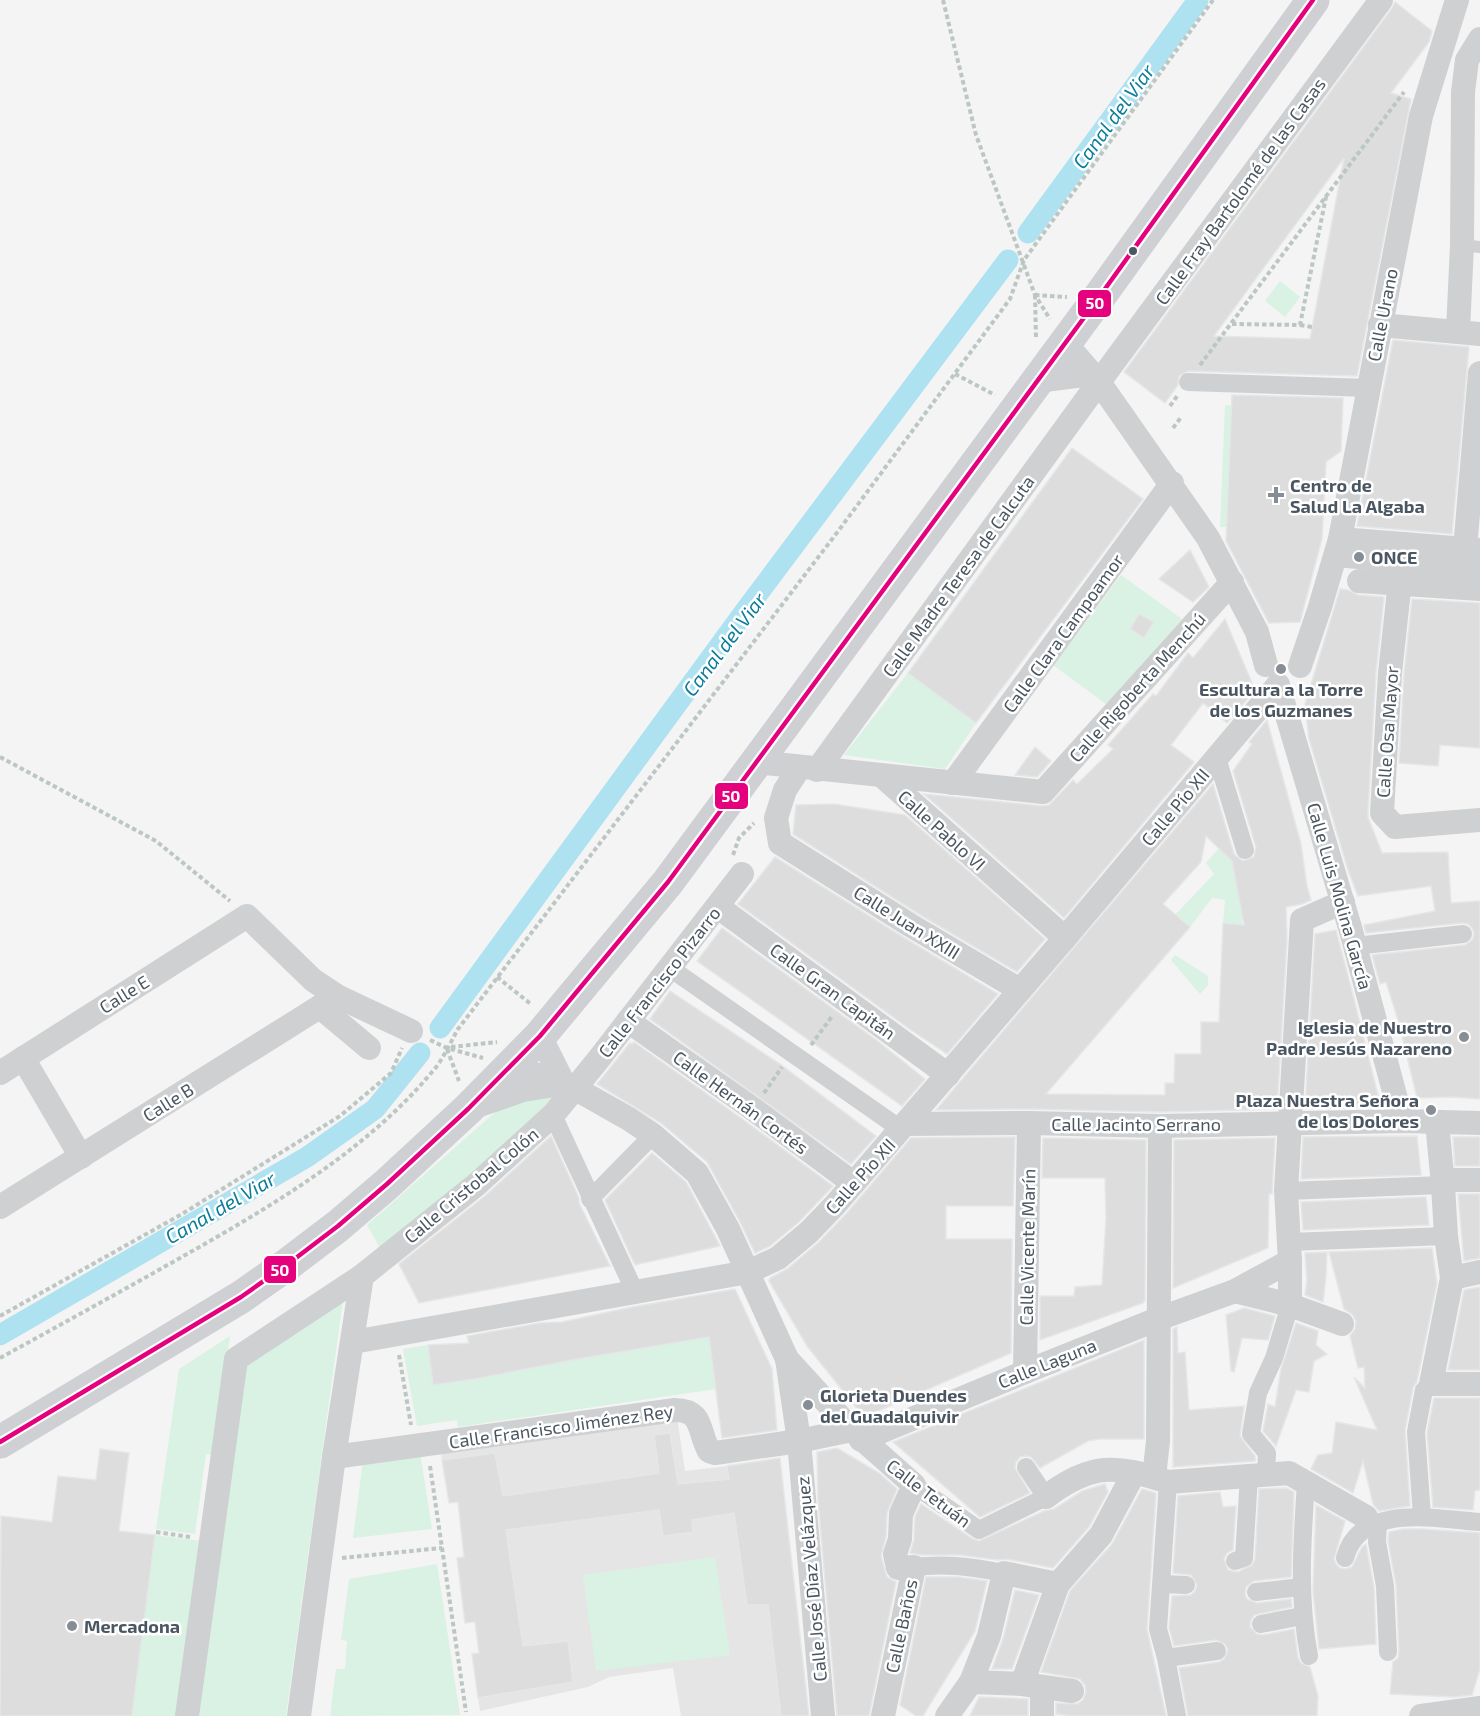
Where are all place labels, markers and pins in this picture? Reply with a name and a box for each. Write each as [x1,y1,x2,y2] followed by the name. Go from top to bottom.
[1127,245,1139,257] unlabelled marker
[1290,474,1425,517] place label: Centro de Salud La Algaba
[1267,486,1285,504] marker: Centro de Salud La Algaba
[1371,546,1417,568] place label: ONCE
[1352,550,1366,564] marker: ONCE
[1274,662,1288,676] marker: Escultura a la Torre de los Guzmanes
[1199,678,1363,721] place label: Escultura a la Torre de los Guzmanes
[1266,1016,1452,1059] place label: Iglesia de Nuestro Padre Jesús Nazareno
[1457,1030,1471,1044] marker: Iglesia de Nuestro Padre Jesús Nazareno
[1236,1089,1419,1132] place label: Plaza Nuestra Señora de los Dolores
[1424,1103,1438,1117] marker: Plaza Nuestra Señora de los Dolores
[820,1384,967,1427] place label: Glorieta Duendes del Guadalquivir
[801,1398,815,1412] marker: Glorieta Duendes del Guadalquivir
[84,1615,180,1637] place label: Mercadona
[65,1619,79,1633] marker: Mercadona

